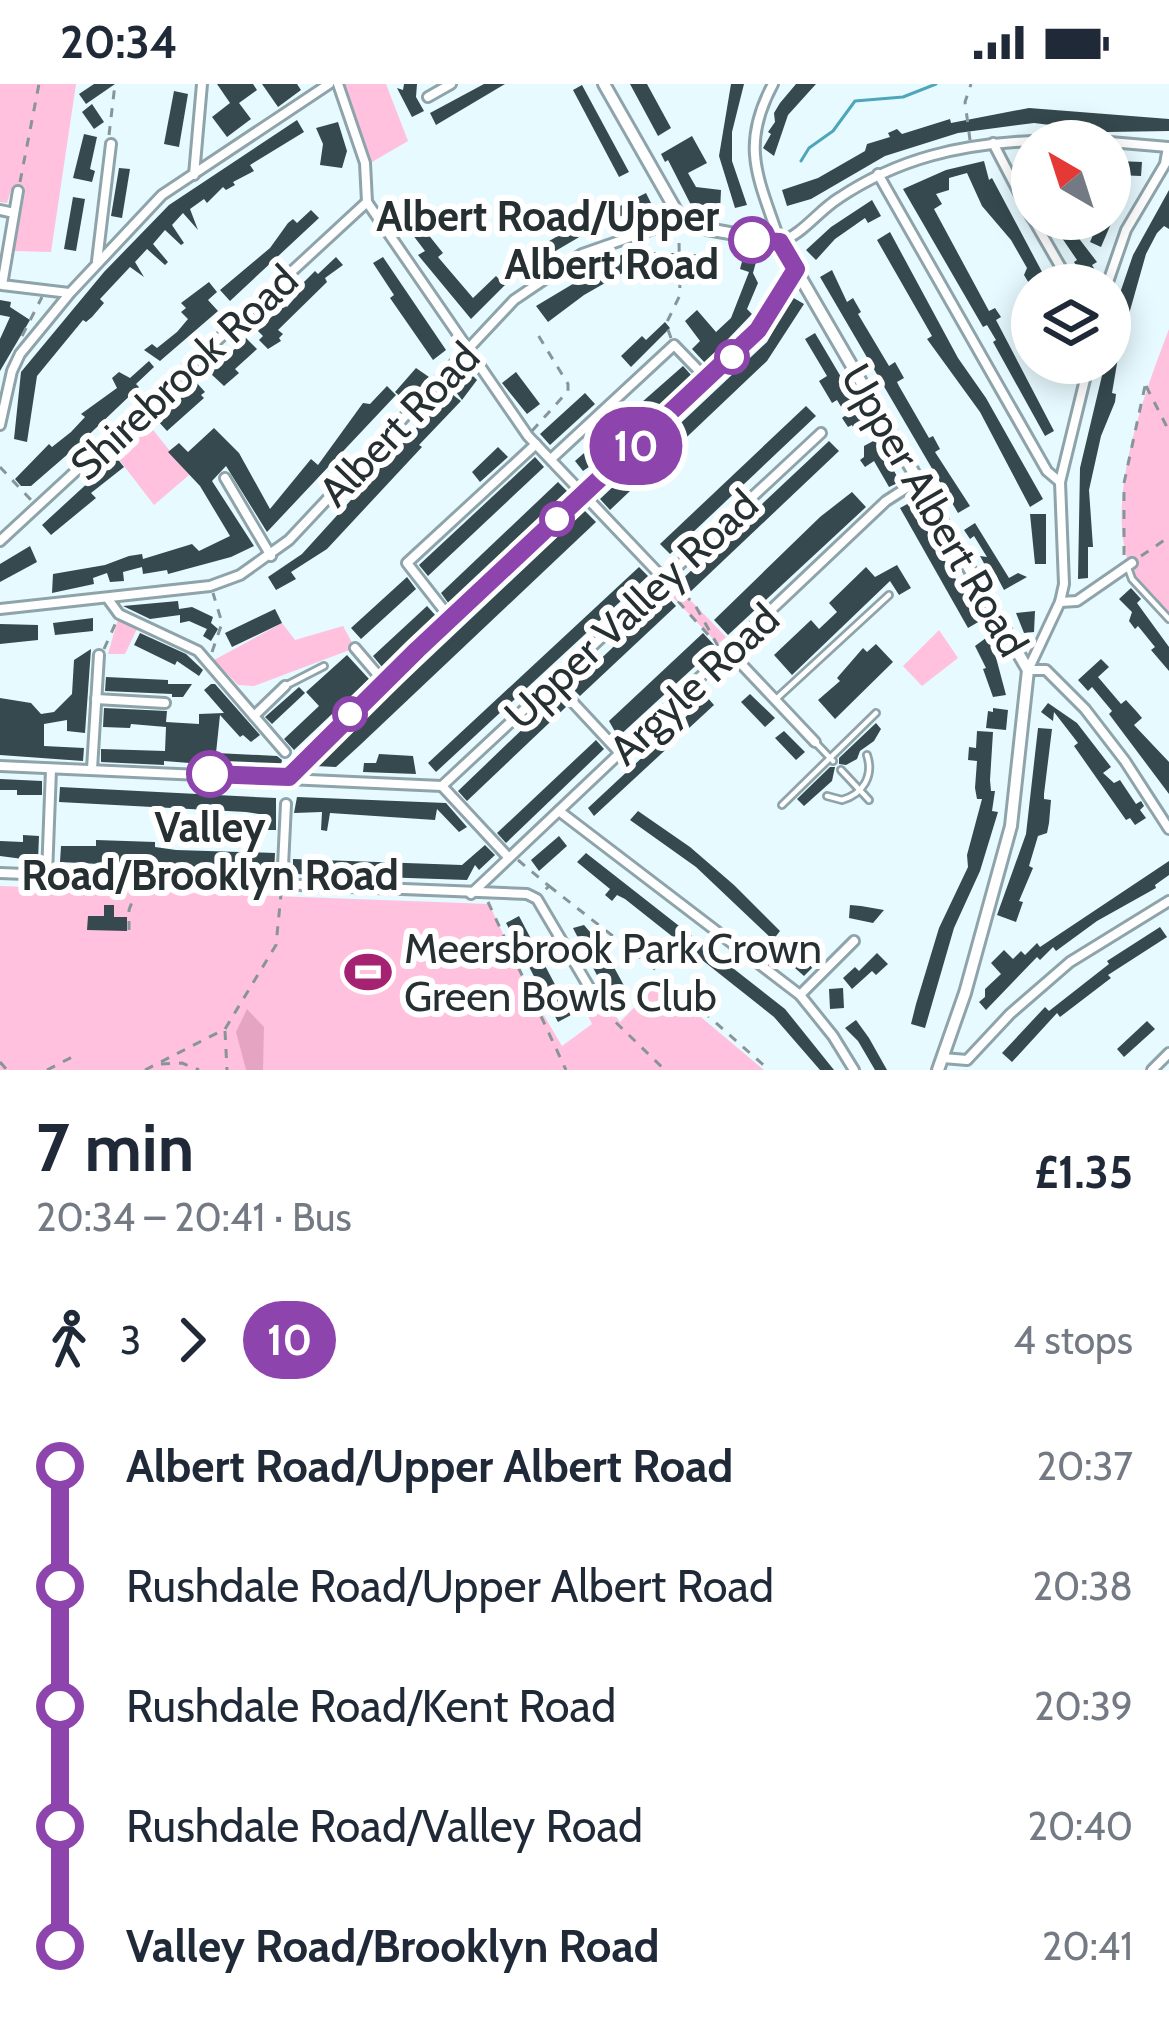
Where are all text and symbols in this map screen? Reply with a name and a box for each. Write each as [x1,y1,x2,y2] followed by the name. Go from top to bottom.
[60,15,178,69] text: 20:34
[1011,120,1131,240] north arrow
[1011,120,1131,384] map controls
[376,190,719,290] place label: Albert Road/Upper Albert Road
[730,218,774,262] marker: Albert Road/Upper Albert Road
[60,253,308,491] street label: Shirebrook Road
[1011,264,1131,384] button: layers
[308,331,490,517] street label: Albert Road
[716,341,748,373] unlabelled marker
[830,355,1040,665] street label: Upper Albert Road
[582,407,690,485] line badge: 10
[613,420,659,472] text: 10
[494,478,768,740] street label: Upper Valley Road
[541,503,573,535] unlabelled marker
[598,592,790,776] street label: Argyle Road
[334,698,366,730] unlabelled marker
[188,752,232,796] marker: Valley Road/Brooklyn Road
[21,801,399,901] place label: Valley Road/Brooklyn Road
[404,922,822,1022] place label: Meersbrook Park Crown Green Bowls Club
[343,947,393,997] sports icon: Meersbrook Park Crown Green Bowls Club
[36,1107,194,1188] text: 7 min
[1035,1145,1133,1199] text: £1.35
[36,1193,352,1241] text: 20:34 – 20:41 · Bus
[36,1307,102,1373] icon: walk
[159,1307,225,1373] icon: forward
[267,1314,312,1366] text: 10
[120,1316,141,1364] text: 3
[1013,1316,1133,1364] text: 4 stops
[126,1439,733,1493] text: Albert Road/Upper Albert Road
[1037,1442,1133,1490] text: 20:37
[126,1559,774,1613] text: Rushdale Road/Upper Albert Road
[1032,1562,1133,1610] text: 20:38
[126,1679,616,1733] text: Rushdale Road/Kent Road
[1034,1682,1133,1730] text: 20:39
[126,1799,643,1853] text: Rushdale Road/Valley Road
[1027,1802,1133,1850] text: 20:40
[126,1919,660,1973] text: Valley Road/Brooklyn Road
[1042,1922,1133,1970] text: 20:41

